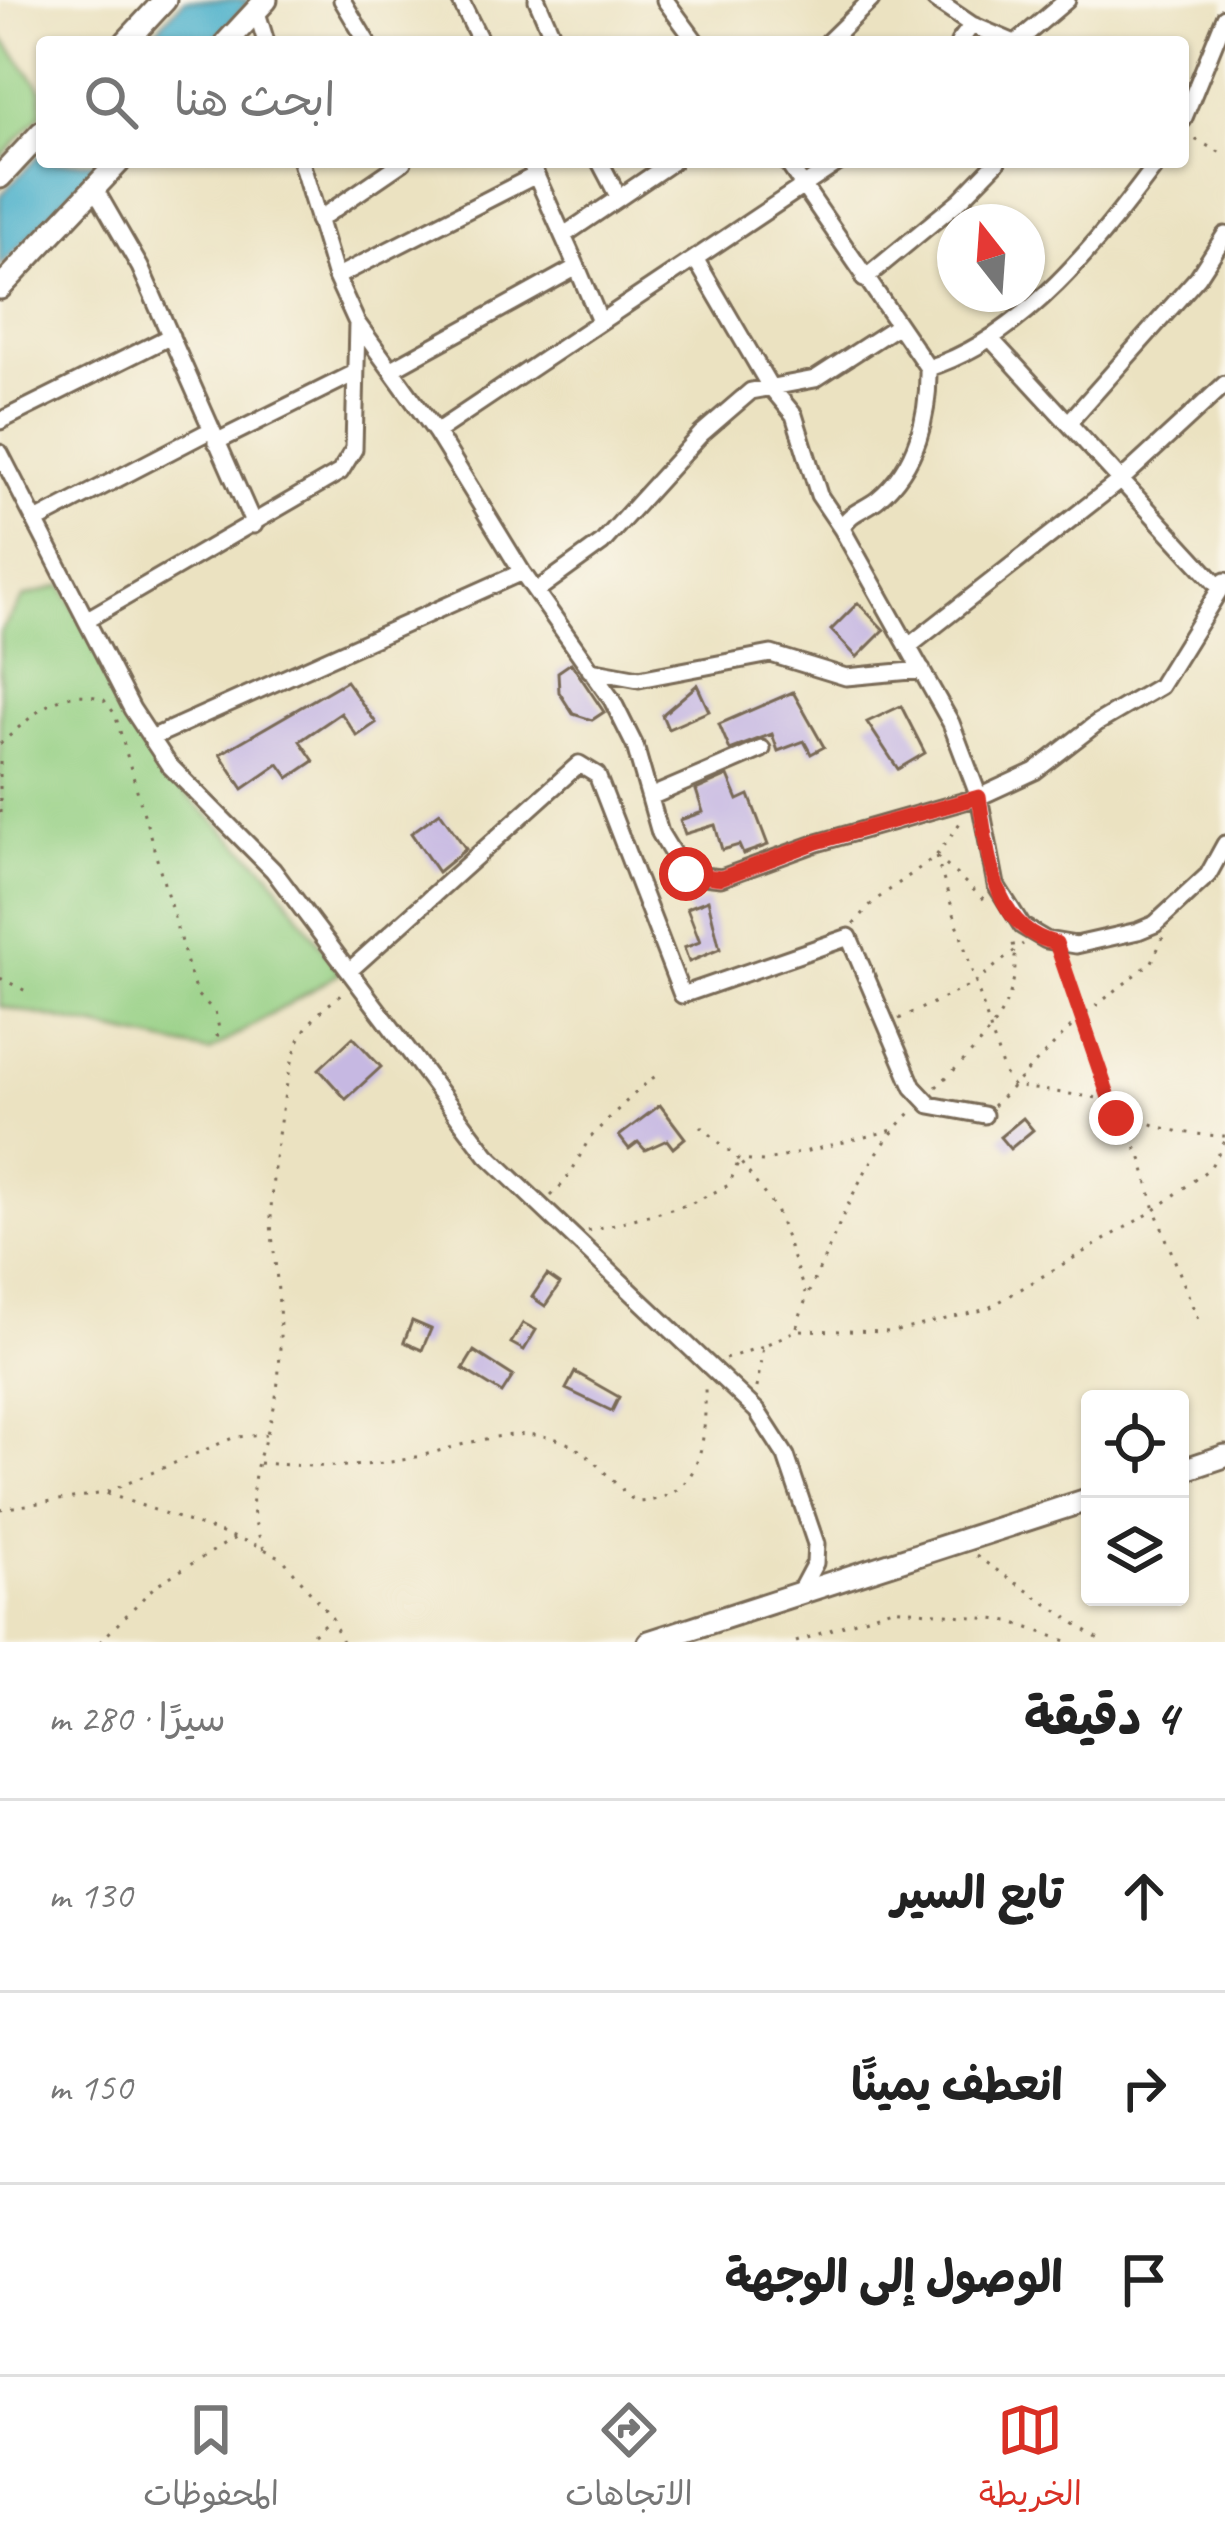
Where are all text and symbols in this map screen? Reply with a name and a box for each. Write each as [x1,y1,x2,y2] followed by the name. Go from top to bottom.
[36,36,1189,168] search box
[78,69,144,135] icon: search
[174,72,335,129] text: ابحث هنا
[937,204,1045,312] north arrow
[659,847,713,901] route start
[1089,1091,1143,1145] route end
[1081,1390,1189,1606] map controls
[1081,1390,1189,1498] button: locate
[1081,1498,1189,1606] button: layers
[1024,1685,1177,1749] text: 4 دقيقة
[48,1694,226,1743] text: سيرًا · 280 m
[1111,1863,1177,1929] icon: ahead
[892,1865,1063,1922] text: تابع السير
[48,1871,132,1920] text: 130 m
[1111,2055,1177,2121] icon: right
[851,2057,1063,2114] text: انعطف يمينًا
[48,2063,132,2112] text: 150 m
[1111,2247,1177,2313] icon: arrive
[725,2249,1063,2306] text: الوصول إلى الوجهة
[143,2397,279,2523] tab: المحفوظات
[565,2397,693,2523] tab: الاتجاهات
[979,2397,1082,2523] tab: الخريطة

